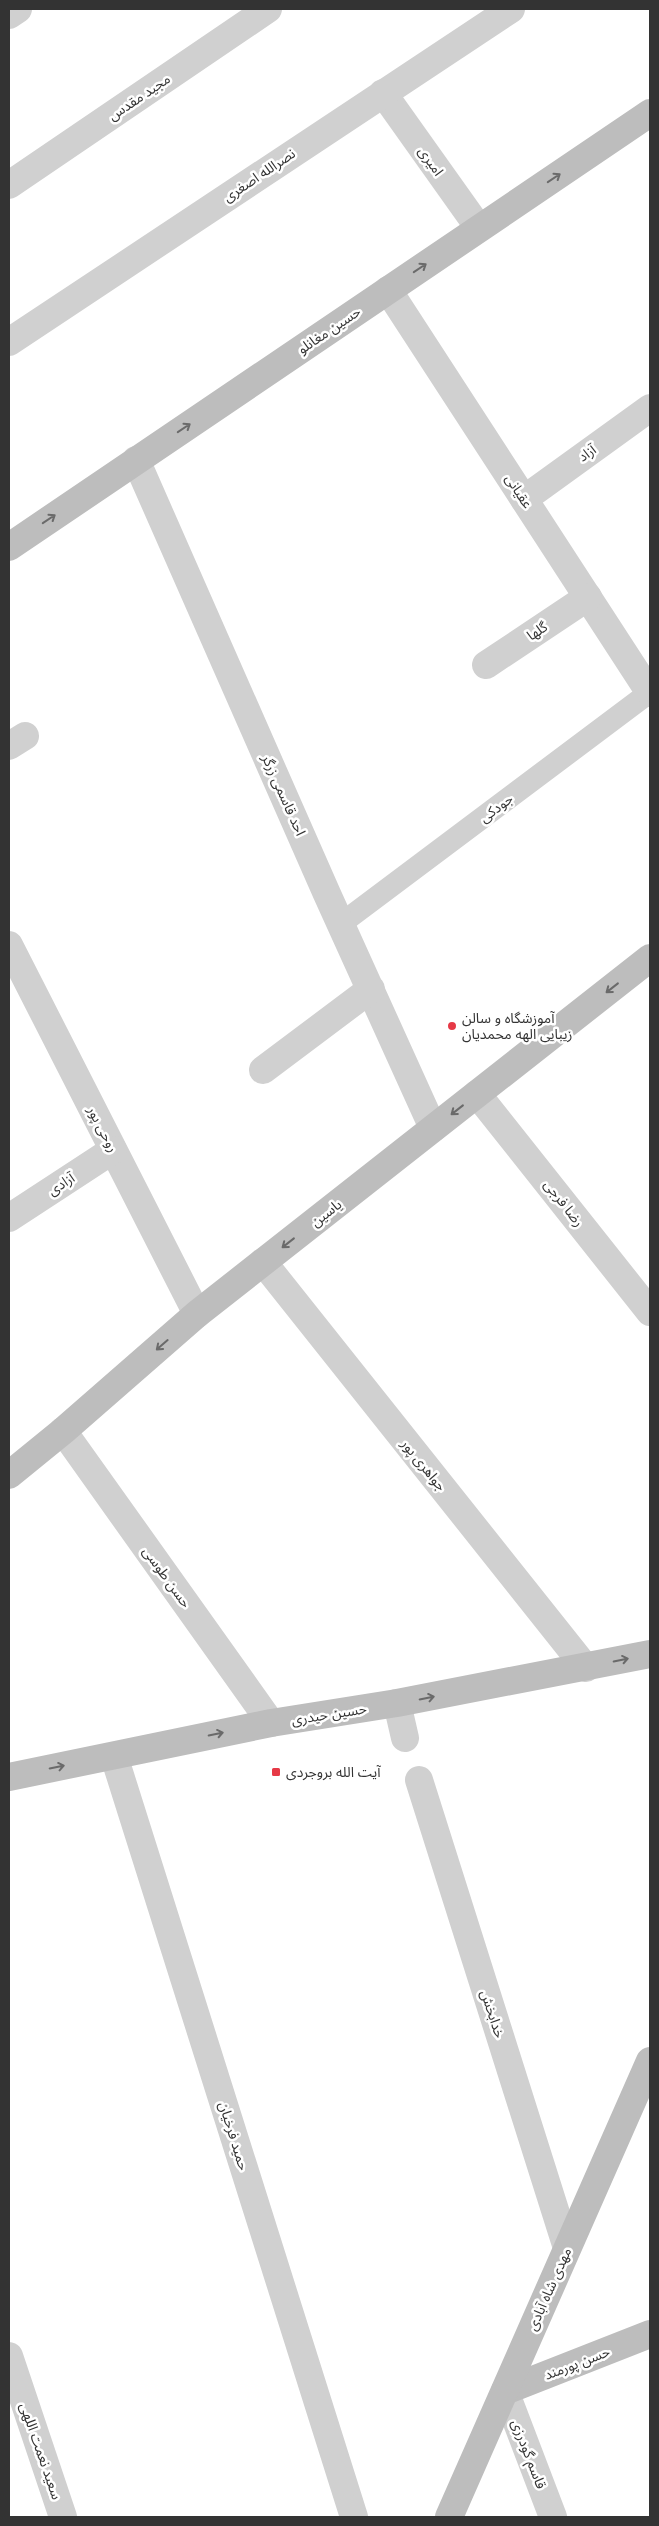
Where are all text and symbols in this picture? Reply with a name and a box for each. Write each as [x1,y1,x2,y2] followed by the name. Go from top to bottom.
[104,70,174,124] street label: مجید مقدس
[414,143,448,179] street label: امیری
[219,144,299,206] street label: نصرالله اصغری
[547,172,561,182] one-way arrow
[412,263,426,273] one-way arrow
[294,302,364,358] street label: حسین مغانلو
[176,423,190,433] one-way arrow
[574,440,600,466] street label: آزاد
[501,470,537,512] street label: عقیانی
[42,514,56,524] one-way arrow
[523,617,551,644] street label: گلها
[258,751,310,839] street label: احد قاسمی زرگر
[476,789,516,827] street label: جودکی
[605,983,619,993] one-way arrow
[462,1009,572,1043] place label: آموزشگاه و سالن زیبایی الهه محمدیان
[446,1020,458,1032] marker: آموزشگاه و سالن زیبایی الهه محمدیان
[82,1102,122,1156] street label: روحی پور
[450,1105,464,1115] one-way arrow
[44,1168,79,1199] street label: آزادی
[540,1176,588,1230] street label: رضا فرجی
[307,1195,345,1231] street label: یاسین
[281,1237,294,1248] one-way arrow
[155,1340,168,1351] one-way arrow
[396,1434,451,1495] street label: جواهری پور
[139,1543,195,1611] street label: حسن طوسی
[613,1655,629,1665] one-way arrow
[419,1692,435,1702] one-way arrow
[290,1699,368,1729] street label: حسین حیدری
[207,1729,223,1739] one-way arrow
[48,1762,64,1772] one-way arrow
[286,1763,381,1781] place label: آیت الله بروجردی
[270,1766,282,1778] marker: آیت الله بروجردی
[477,1988,509,2040] street label: خدابخش
[215,2099,253,2173] street label: حمید فرخیان
[523,2245,575,2333] street label: مهدی شاه آبادی
[542,2342,613,2385] street label: حسن پورمند
[16,2400,66,2502] street label: سعید نعمت اللهی
[506,2417,550,2492] street label: قاسم گودرزی

